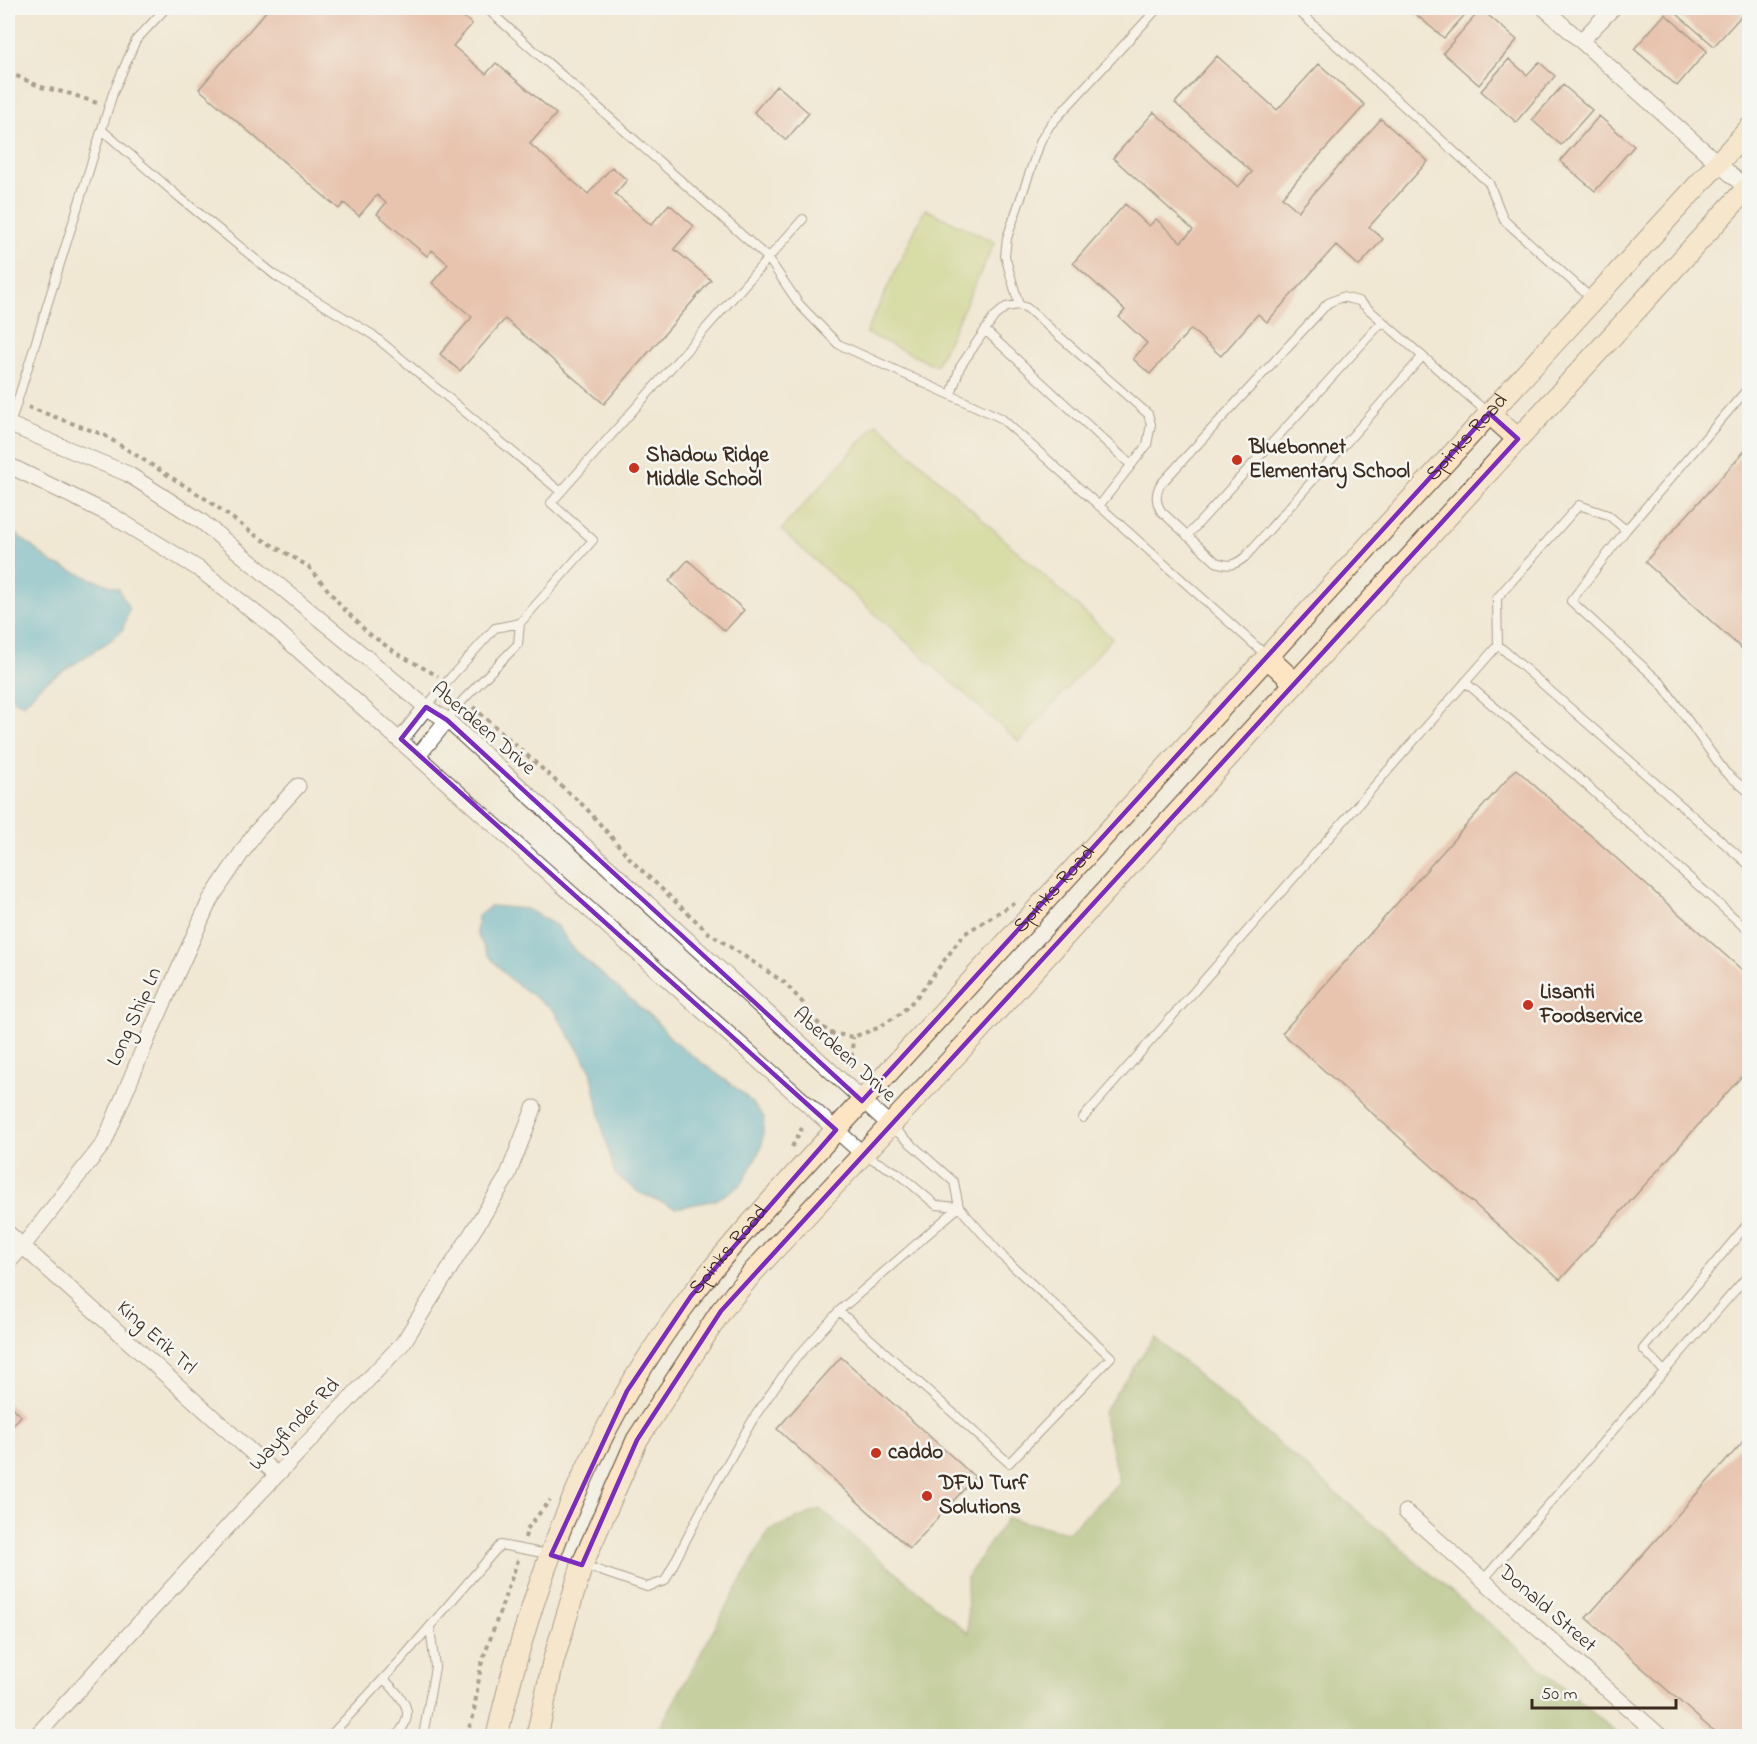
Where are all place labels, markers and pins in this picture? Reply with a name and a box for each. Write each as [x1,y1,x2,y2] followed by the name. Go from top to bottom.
[1248,433,1411,489] place label: Bluebonnet Elementary School
[646,441,769,495] place label: Shadow Ridge Middle School
[1230,453,1244,467] marker: Bluebonnet Elementary School
[627,461,641,475] marker: Shadow Ridge Middle School
[1539,978,1643,1032] place label: Lisanti Foodservice
[1521,998,1535,1012] marker: Lisanti Foodservice
[888,1438,943,1468] place label: caddo
[869,1446,883,1460] marker: caddo
[938,1469,1029,1523] place label: DFW Turf Solutions
[920,1489,934,1503] marker: DFW Turf Solutions

